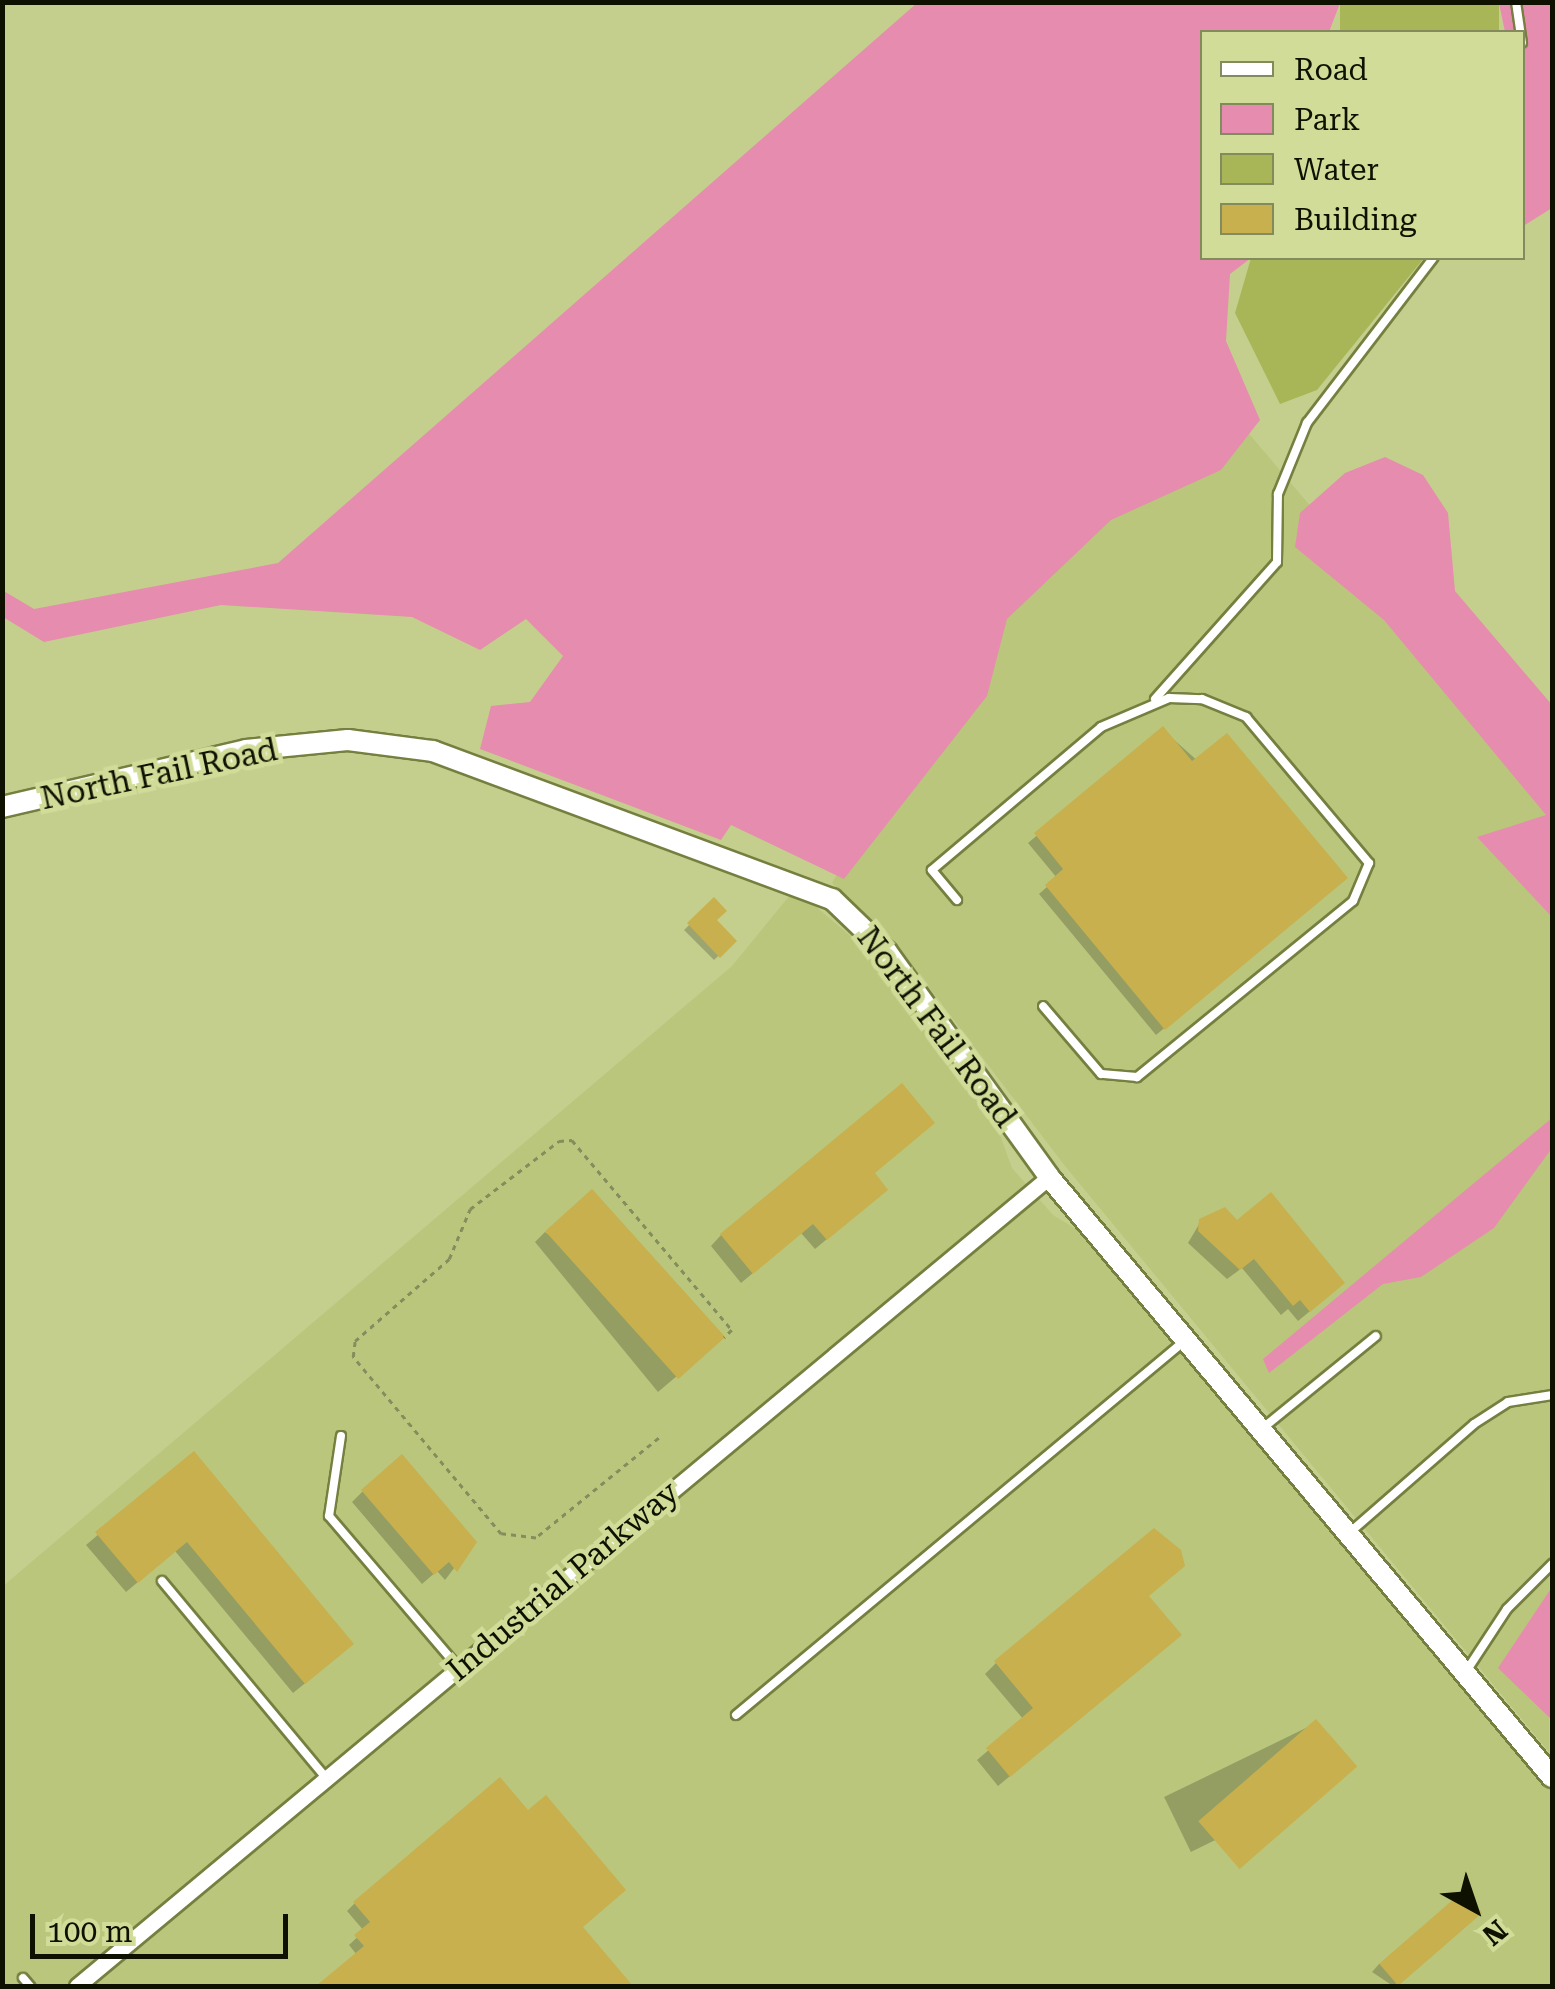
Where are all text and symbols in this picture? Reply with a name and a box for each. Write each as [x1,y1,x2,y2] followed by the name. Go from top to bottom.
[1200,30,1525,260] legend
[1294,52,1368,87] text: Road
[1294,102,1360,137] text: Park
[1294,152,1379,187] text: Water
[1294,202,1417,237] text: Building
[37,730,281,818] street label: North Fail Road
[849,919,1025,1135] street label: North Fail Road
[439,1473,687,1689] street label: Industrial Parkway
[1425,1859,1525,1959] north arrow
[35,1894,292,1956] scale bar
[1476,1913,1513,1952] text: N
[47,1914,132,1949] text: 100 m

